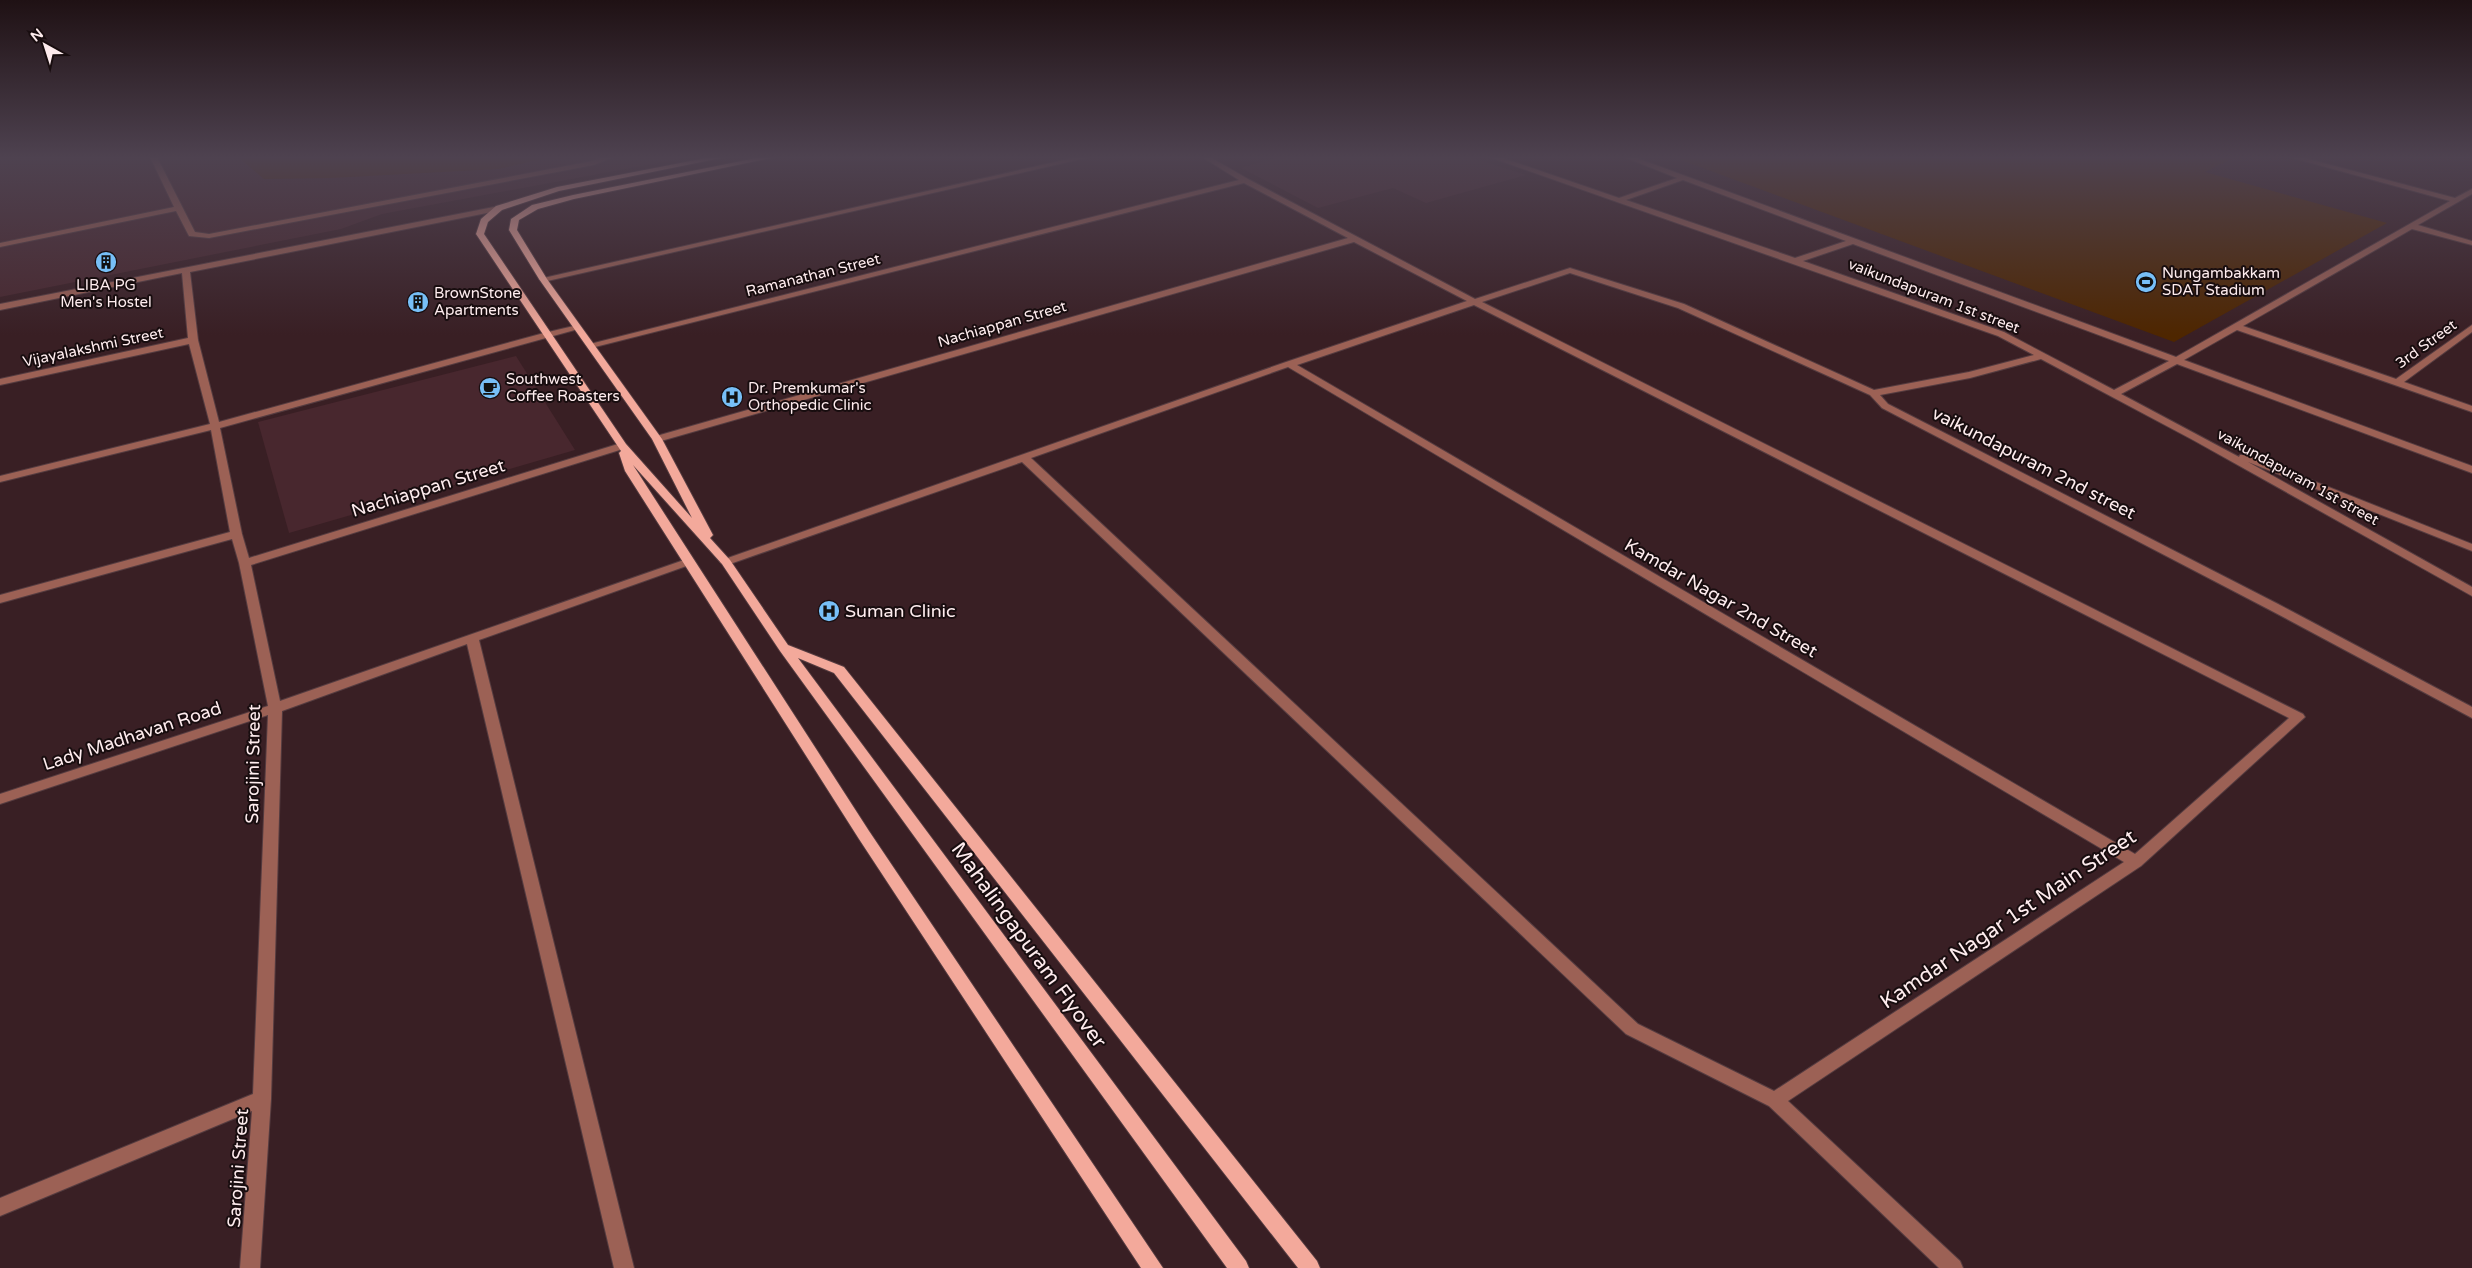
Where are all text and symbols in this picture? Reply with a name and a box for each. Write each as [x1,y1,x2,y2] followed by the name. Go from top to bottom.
[20,20,70,70] north arrow
[27,25,47,45] text: N
[94,250,118,274] building icon: LIBA PG Men's Hostel
[744,250,882,300] street label: Ramanathan Street
[1846,255,2022,337] street label: vaikundapuram 1st street
[2162,264,2280,299] place label: Nungambakkam SDAT Stadium
[2134,270,2158,294] sports icon: Nungambakkam SDAT Stadium
[60,276,152,311] place label: LIBA PG Men's Hostel
[434,284,521,319] place label: BrownStone Apartments
[406,290,430,314] building icon: BrownStone Apartments
[936,297,1069,351] street label: Nachiappan Street
[2392,316,2460,372] street label: 3rd Street
[21,323,165,371] street label: Vijayalakshmi Street
[506,370,620,405] place label: Southwest Coffee Roasters
[478,376,502,400] cafe icon: Southwest Coffee Roasters
[748,379,872,414] place label: Dr. Premkumar's Orthopedic Clinic
[720,385,744,409] hospital icon: Dr. Premkumar's Orthopedic Clinic
[1929,402,2140,524] street label: vaikundapuram 2nd street
[2214,425,2382,529] street label: vaikundapuram 1st street
[348,454,508,522] street label: Nachiappan Street
[1621,534,1821,662] street label: Kamdar Nagar 2nd Street
[817,599,841,623] hospital icon: Suman Clinic
[845,600,956,622] place label: Suman Clinic
[40,697,224,775] street label: Lady Madhavan Road
[241,704,265,824] street label: Sarojini Street
[1876,824,2141,1015] street label: Kamdar Nagar 1st Main Street
[946,838,1112,1053] street label: Mahalingapuram Flyover
[223,1108,253,1228] street label: Sarojini Street

